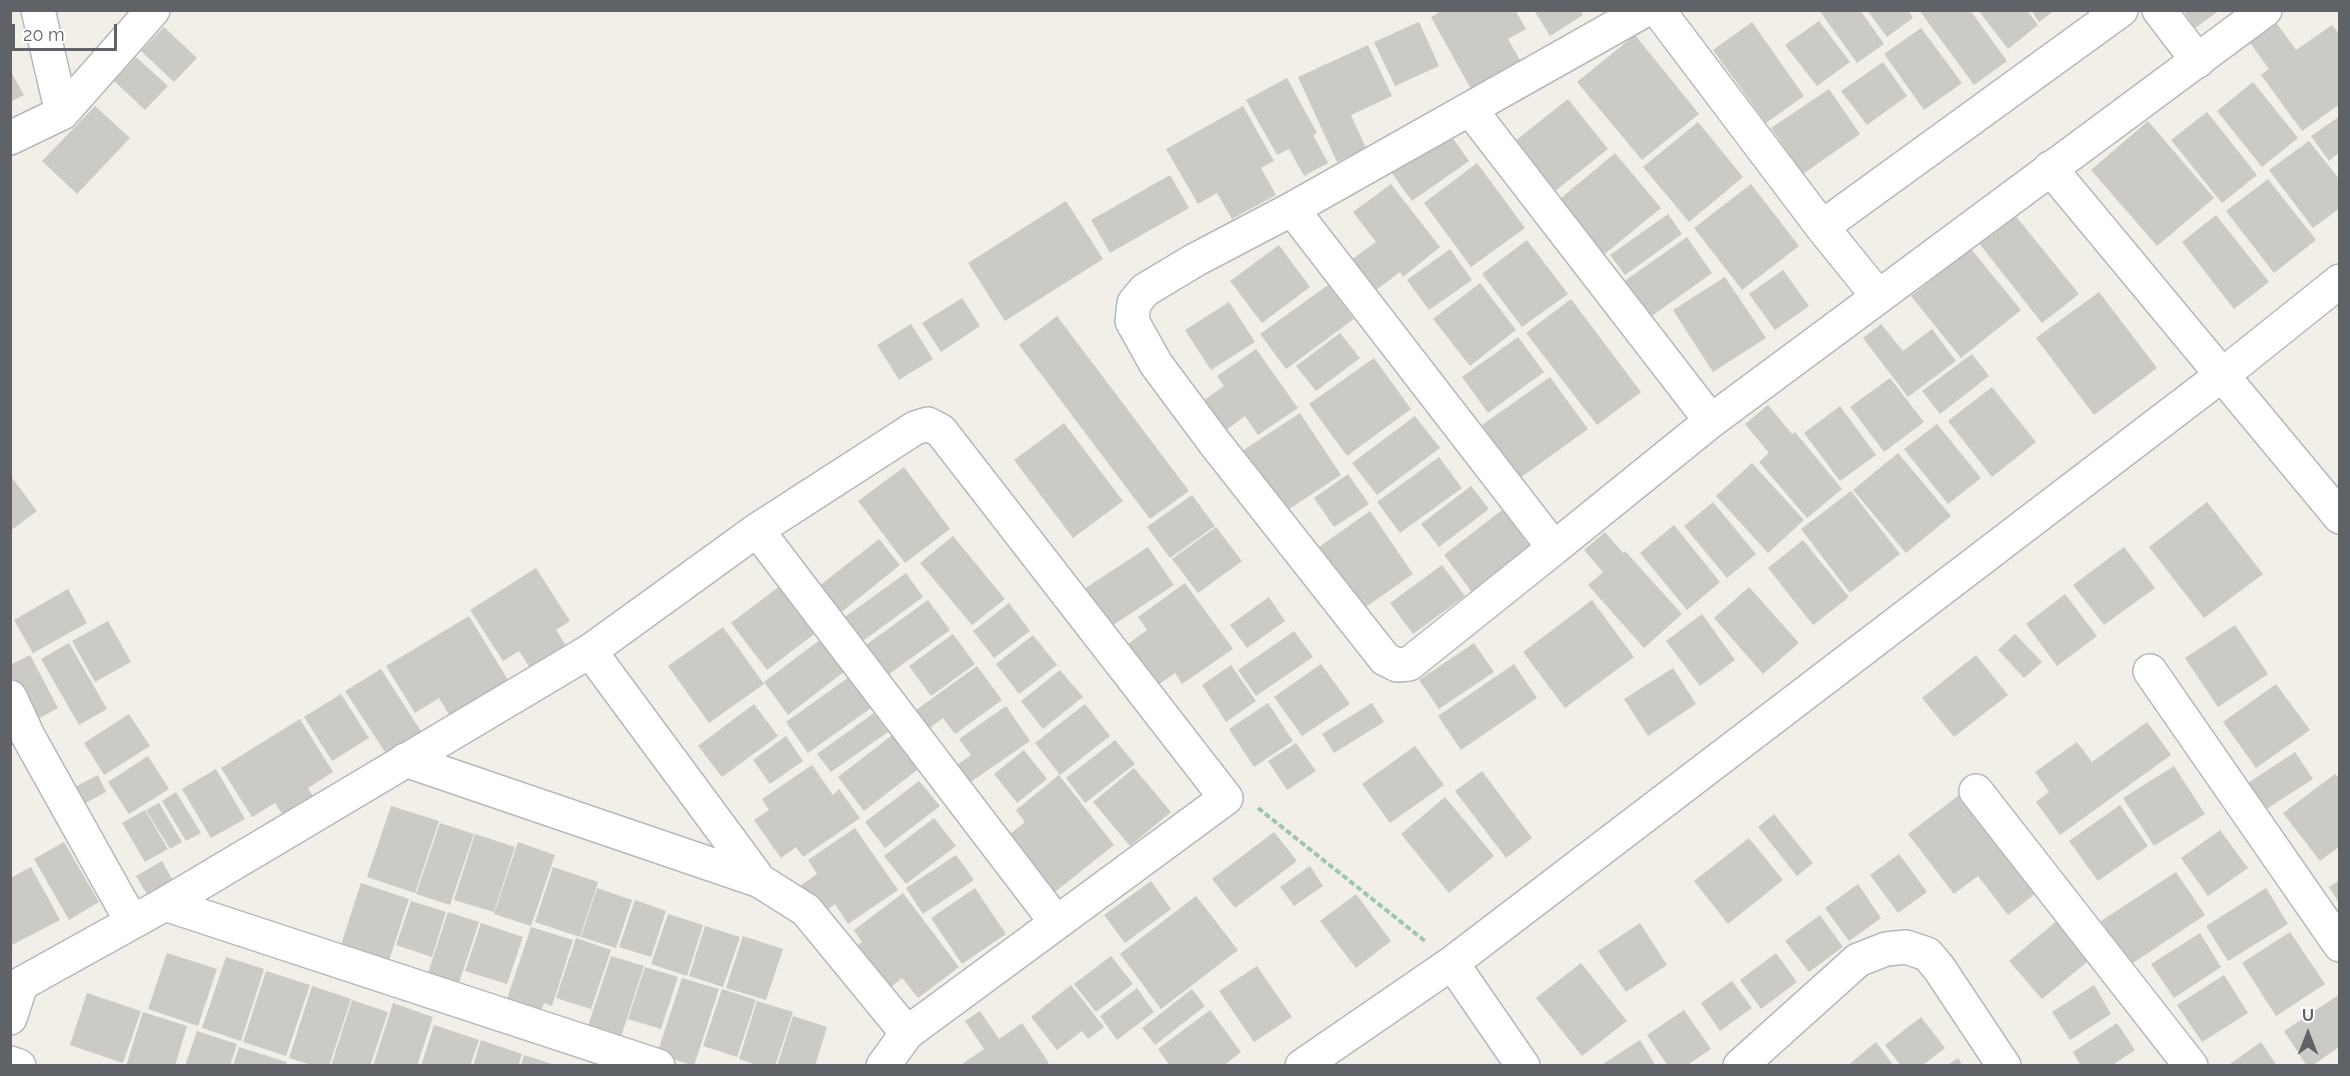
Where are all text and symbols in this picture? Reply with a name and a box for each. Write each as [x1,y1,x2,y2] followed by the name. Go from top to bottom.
[15,12,120,50] scale bar
[23,24,65,45] text: 20 m
[2278,1004,2338,1064] north arrow
[2302,1006,2314,1025] text: U

